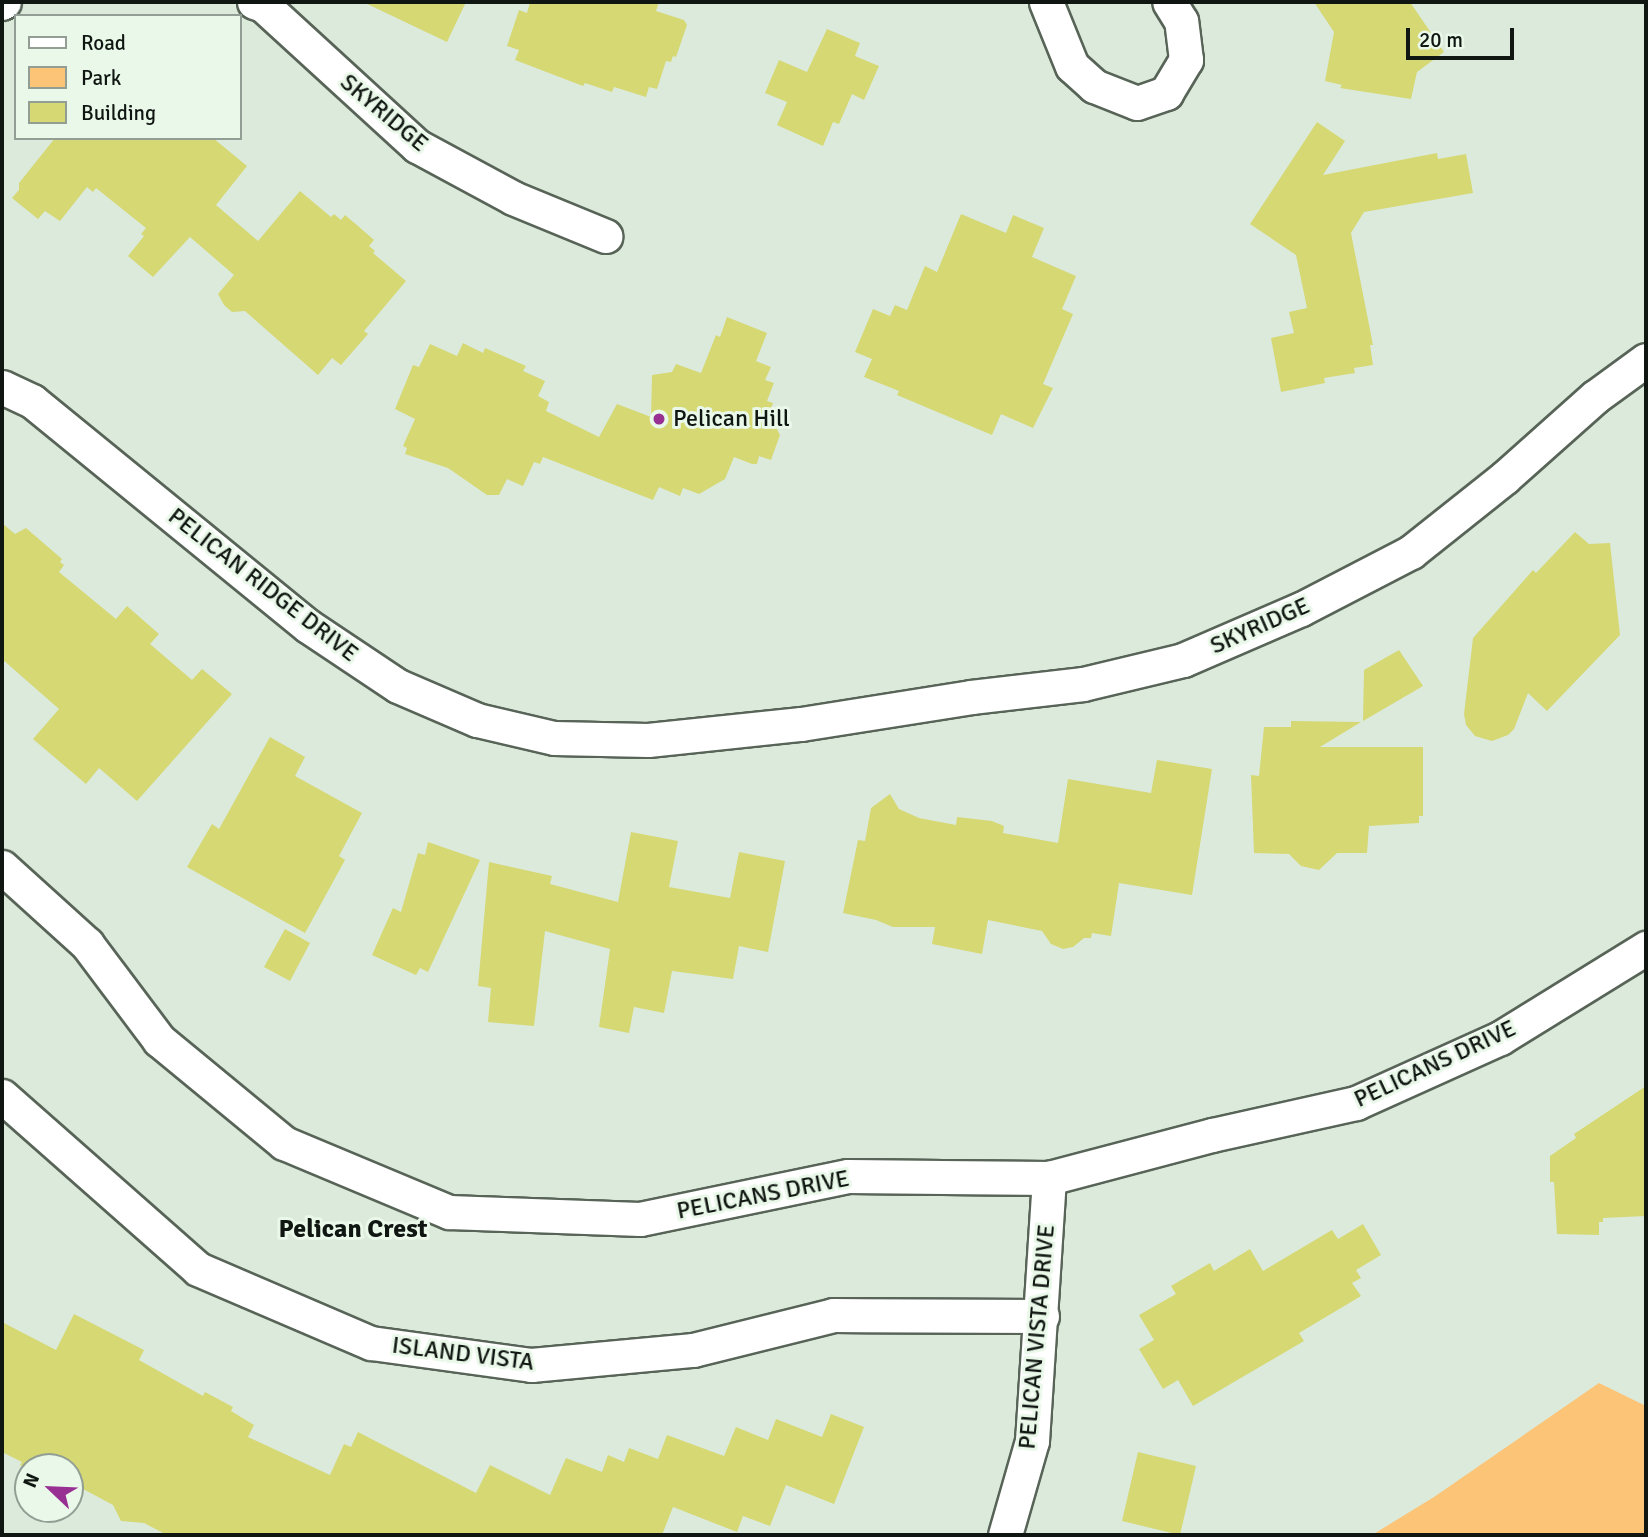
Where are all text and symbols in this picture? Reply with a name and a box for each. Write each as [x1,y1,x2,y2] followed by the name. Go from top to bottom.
[14,14,242,140] legend
[1410,14,1518,58] scale bar
[1419,27,1463,53] text: 20 m
[81,30,126,56] text: Road
[81,65,121,91] text: Park
[334,68,434,158] street label: SKYRIDGE
[81,100,156,126] text: Building
[673,405,790,433] place label: Pelican Hill
[651,411,667,427] marker: Pelican Hill
[162,502,364,668] street label: PELICAN RIDGE DRIVE
[1206,591,1314,661] street label: SKYRIDGE
[1350,1014,1520,1114] street label: PELICANS DRIVE
[674,1164,852,1226] street label: PELICANS DRIVE
[279,1214,427,1246] district label: Pelican Crest
[1013,1223,1061,1451] street label: PELICAN VISTA DRIVE
[390,1331,536,1377] street label: ISLAND VISTA
[14,1453,84,1523] north arrow
[18,1470,45,1491] text: N

